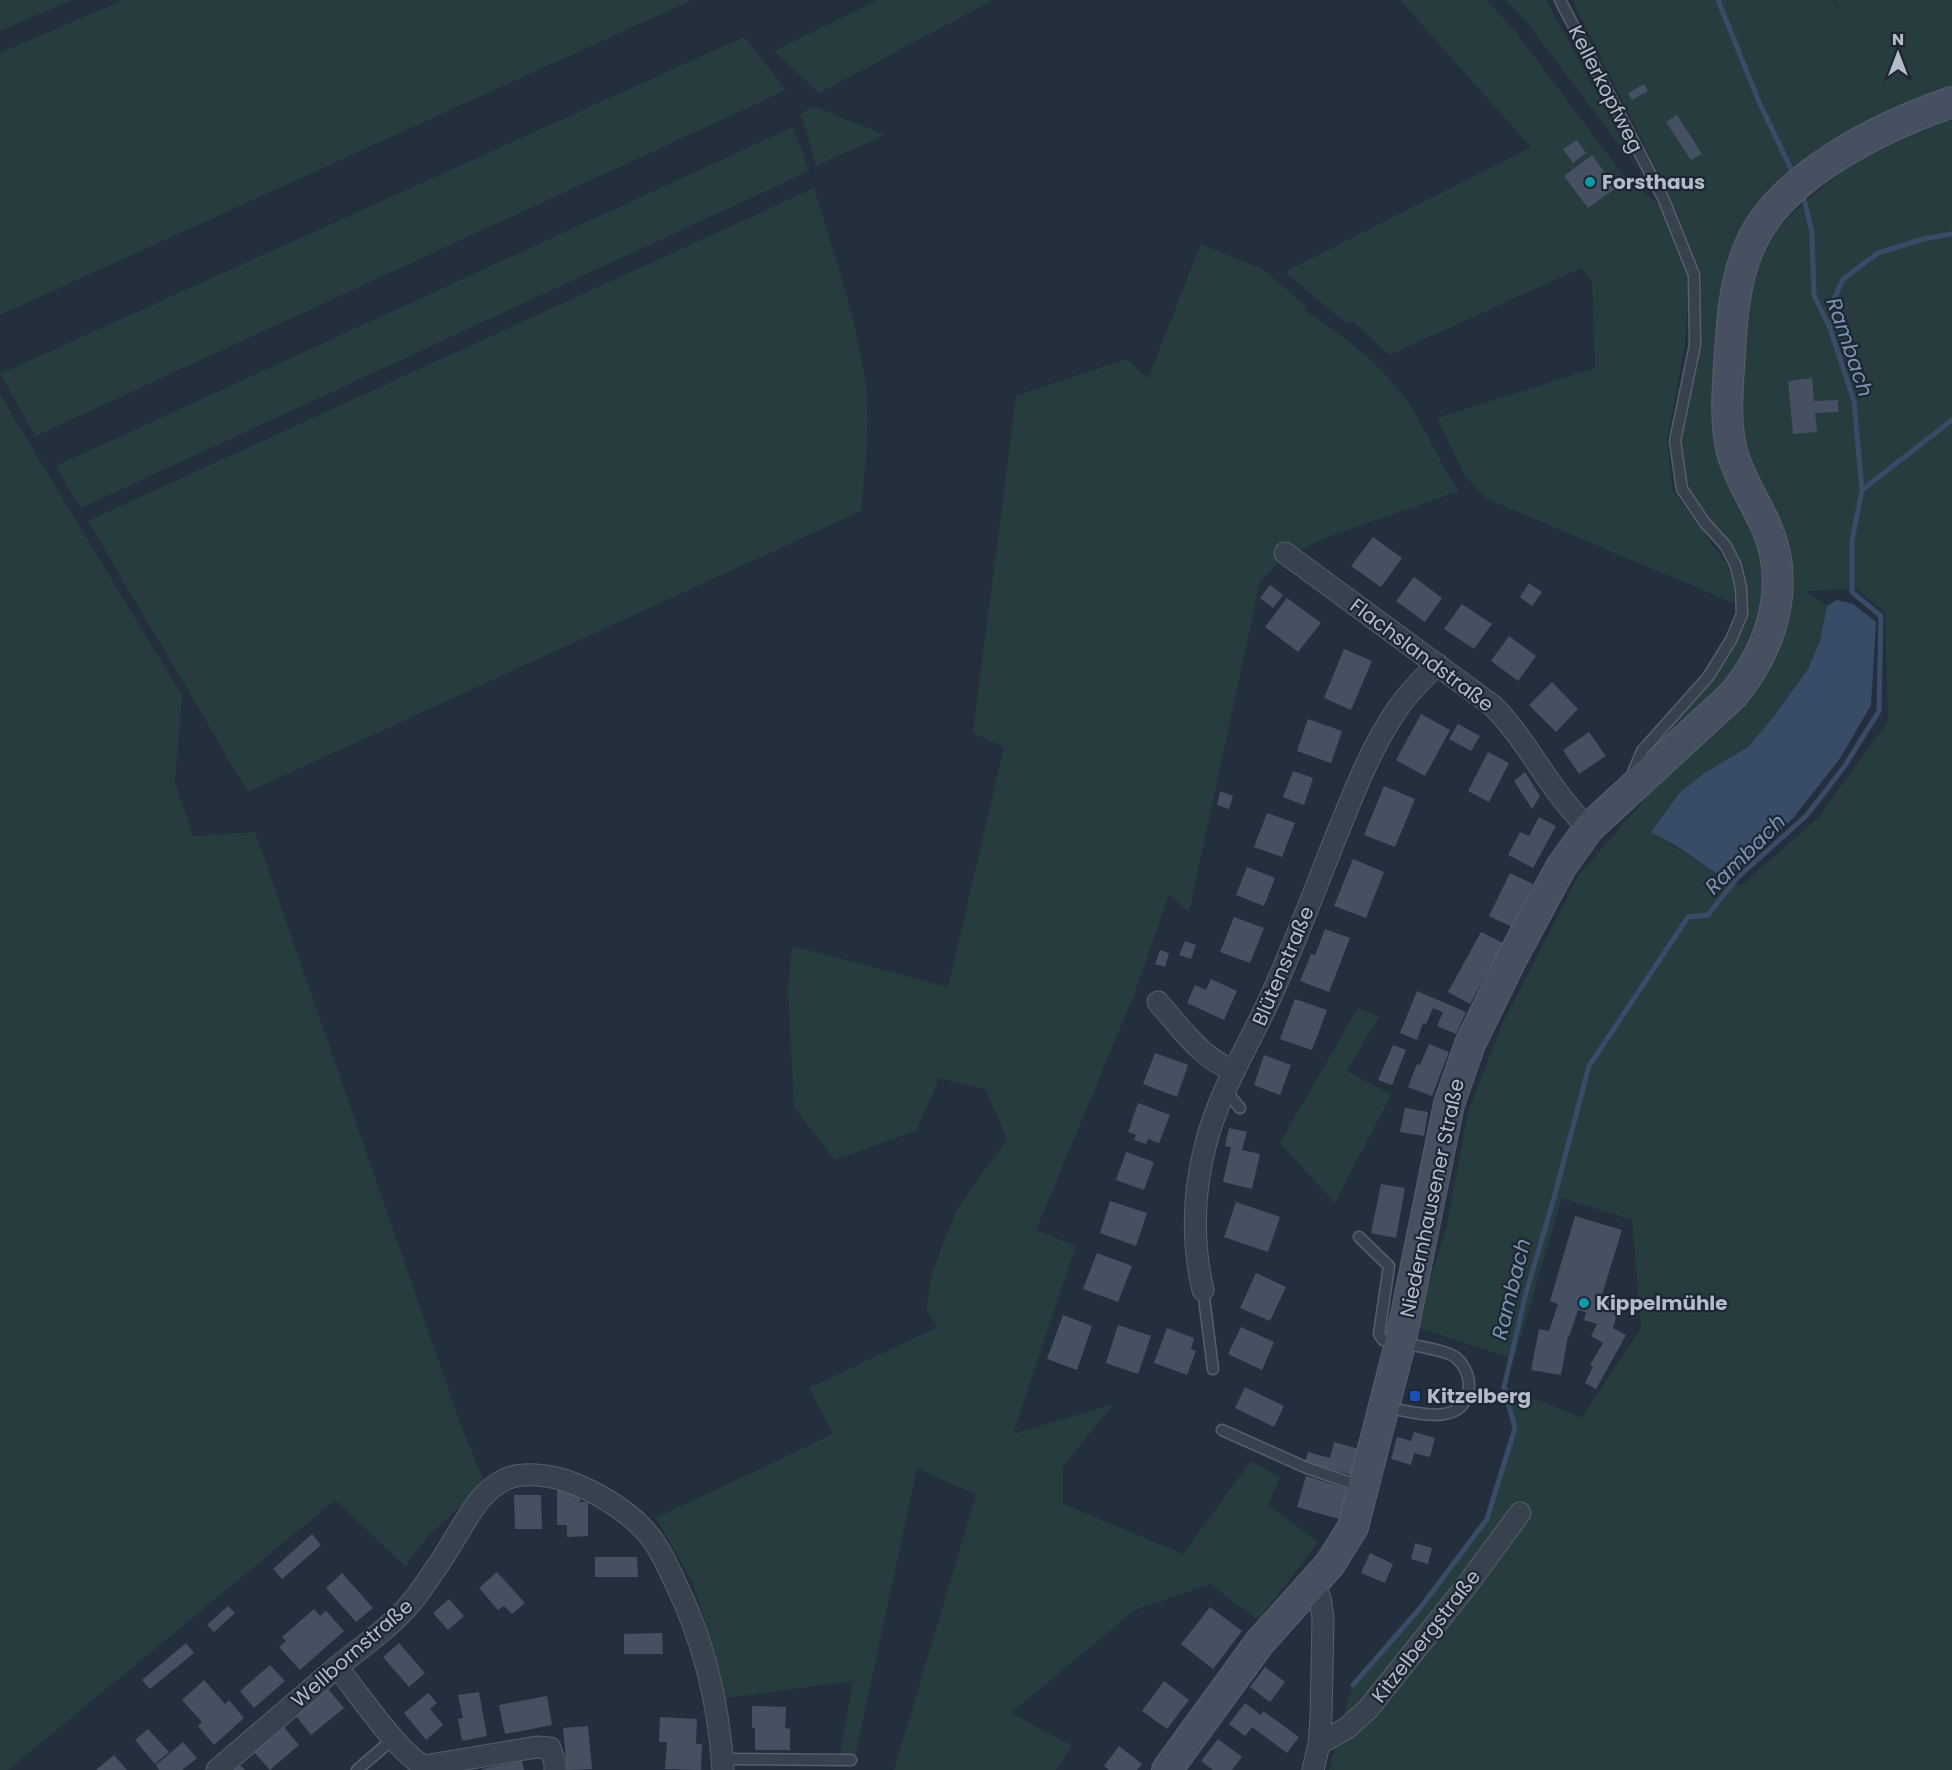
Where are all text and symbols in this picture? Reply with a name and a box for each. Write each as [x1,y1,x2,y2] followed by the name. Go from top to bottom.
[1562,20,1650,158] street label: Kellerkopfweg
[1868,24,1928,84] north arrow
[1892,28,1904,51] text: N
[1602,168,1705,196] place label: Forsthaus
[1583,175,1597,189] marker: Forsthaus
[1819,293,1881,401] water label: Rambach
[1344,592,1500,718] street label: Flachslandstraße
[1698,807,1792,901] water label: Rambach
[1245,902,1321,1030] street label: Blütenstraße
[1393,1076,1471,1320] street label: Niedernhausener Straße
[1484,1235,1538,1343] water label: Rambach
[1596,1289,1728,1317] place label: Kippelmühle
[1577,1296,1591,1310] marker: Kippelmühle
[1427,1382,1531,1410] place label: Kitzelberg
[1408,1389,1422,1403] marker: Kitzelberg
[1365,1563,1487,1709] street label: Kitzelbergstraße
[285,1592,419,1714] street label: Wellbornstraße

